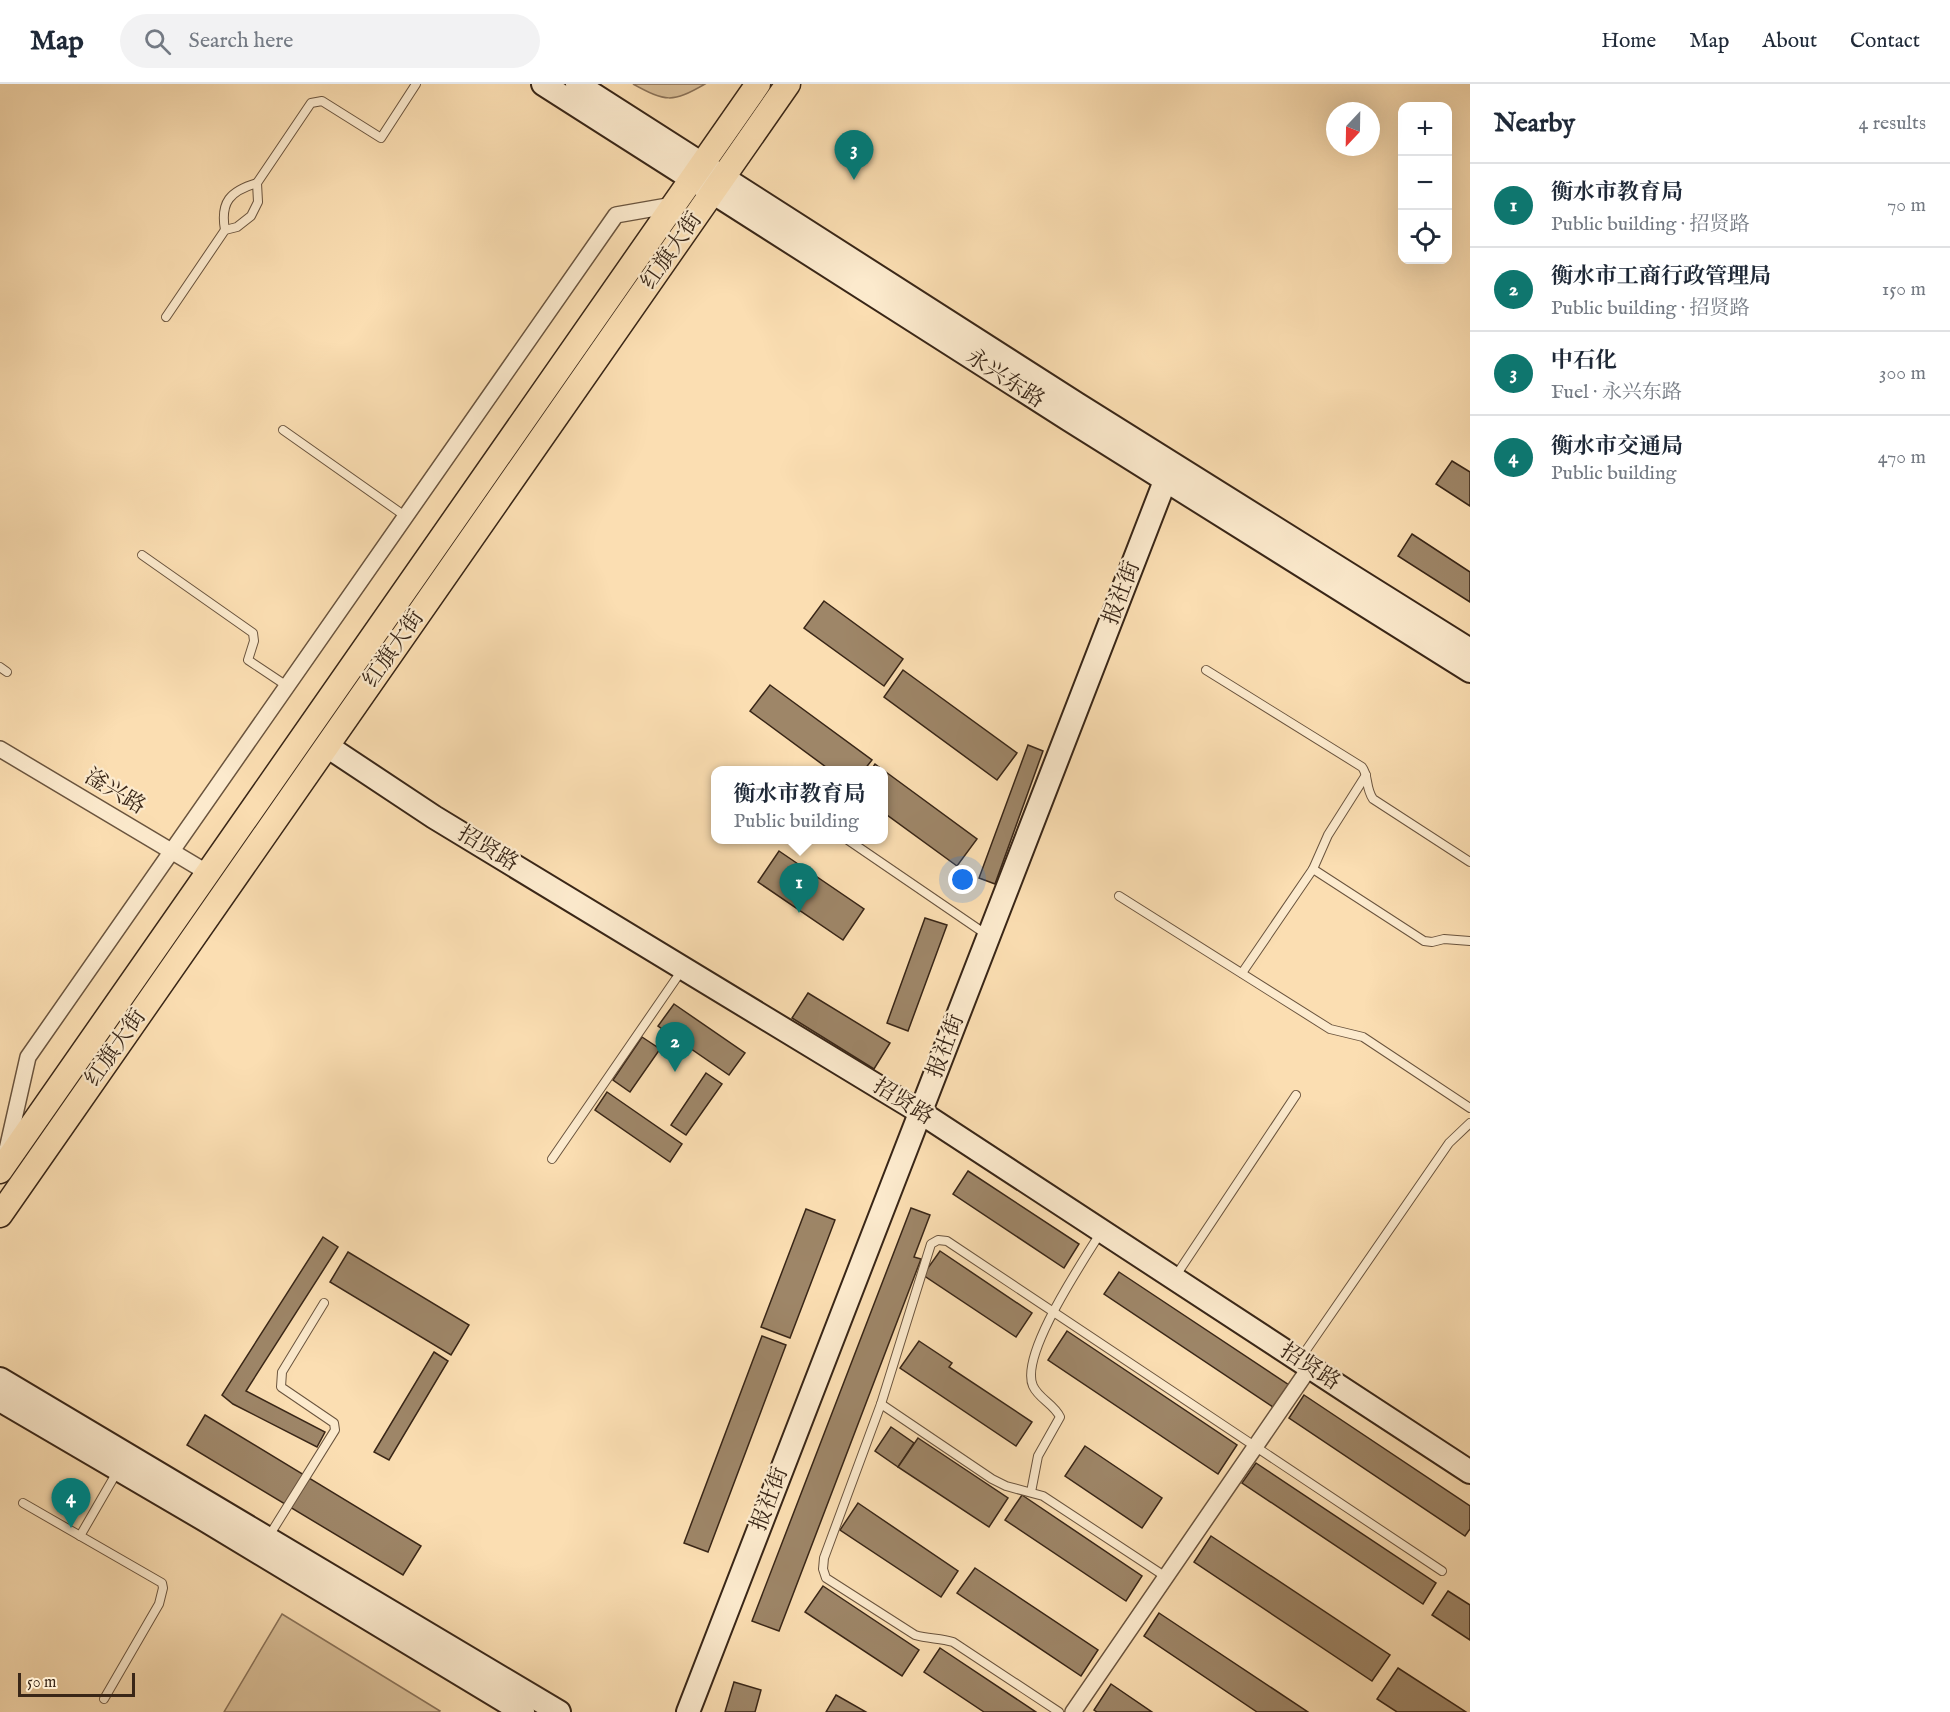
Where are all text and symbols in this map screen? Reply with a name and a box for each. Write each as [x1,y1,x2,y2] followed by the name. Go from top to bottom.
[120,14,540,68] search box
[30,24,84,59] text: Map
[141,25,174,58] icon: search
[189,27,293,55] text: Search here
[1601,28,1656,55] text: Home
[1689,28,1729,55] text: Map
[1762,28,1817,55] text: About
[1850,28,1920,55] text: Contact
[1326,102,1380,156] north arrow
[1398,102,1452,264] map controls
[1398,102,1452,156] button: +
[1494,107,1575,140] text: Nearby
[1859,111,1926,136] text: 4 results
[834,130,874,180] pin: 3
[1398,156,1452,210] button: −
[1551,179,1683,207] text: 衡水市教育局
[1510,193,1517,218] text: 1
[1887,193,1926,218] text: 70 m
[635,207,709,295] street label: 红旗大街
[1398,210,1452,264] button: locate
[1551,212,1750,237] text: Public building · 招贤路
[1551,263,1771,291] text: 衡水市工商行政管理局
[1509,277,1518,302] text: 2
[1882,277,1926,302] text: 150 m
[1551,296,1750,321] text: Public building · 招贤路
[960,343,1050,415] street label: 永兴东路
[1551,347,1617,375] text: 中石化
[1510,361,1517,386] text: 3
[1879,361,1926,386] text: 300 m
[1551,380,1682,405] text: Fuel · 永兴东路
[1551,433,1683,461] text: 衡水市交通局
[1509,445,1518,470] text: 4
[1878,445,1926,470] text: 470 m
[1551,461,1676,486] text: Public building
[1097,557,1147,629] street label: 报社街
[357,605,431,693] street label: 红旗大街
[79,763,151,821] street label: 滏兴路
[711,766,888,844] popup
[733,781,866,809] text: 衡水市教育局
[733,809,859,834] text: Public building
[452,820,524,878] street label: 招贤路
[780,864,818,913] pin: 1
[948,865,977,894] your location
[79,1004,153,1092] street label: 红旗大街
[921,1010,971,1082] street label: 报社街
[656,1022,694,1072] pin: 2
[868,1073,938,1131] street label: 招贤路
[1275,1337,1345,1397] street label: 招贤路
[745,1463,795,1535] street label: 报社街
[52,1478,90,1528] pin: 4
[18,1670,135,1698] scale bar
[27,1673,56,1693] text: 50 m

